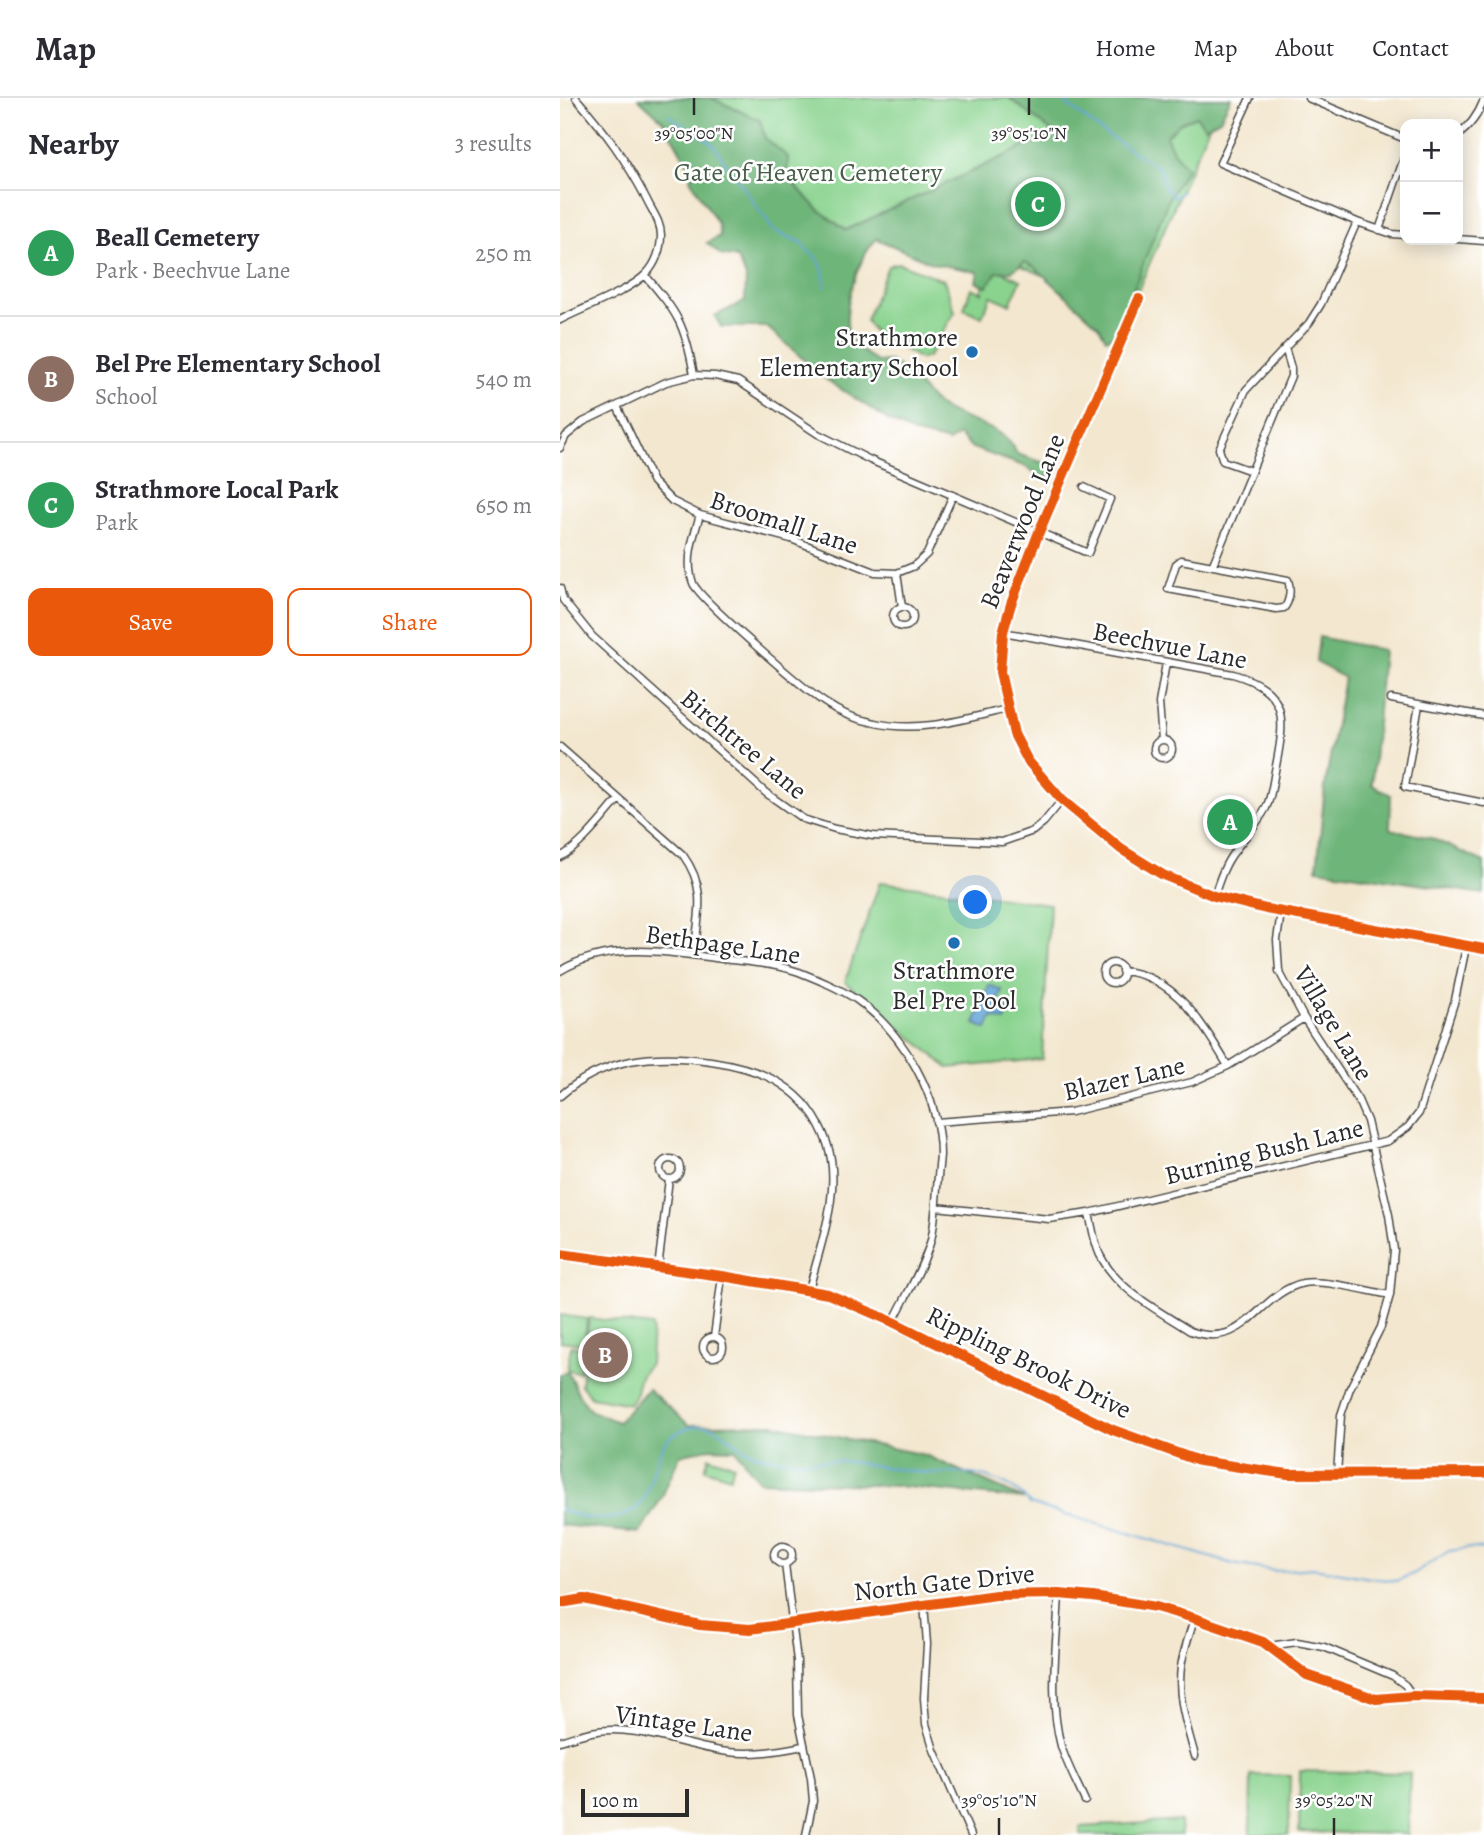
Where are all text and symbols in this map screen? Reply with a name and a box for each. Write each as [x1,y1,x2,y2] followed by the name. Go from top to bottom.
[35,26,96,71] text: Map
[1095,32,1156,64] text: Home
[1194,32,1238,64] text: Map
[1276,32,1334,64] text: About
[1372,32,1449,64] text: Contact
[1400,119,1463,245] map controls
[1400,119,1463,182] button: +
[654,121,734,145] text: 39°05'00"N
[991,121,1067,145] text: 39°05'10"N
[28,124,119,164] text: Nearby
[455,128,532,159] text: 3 results
[674,155,943,190] park label: Gate of Heaven Cemetery
[1015,178,1061,230] pin: C
[1400,182,1463,245] button: −
[95,220,259,255] text: Beall Cemetery
[44,238,58,269] text: A
[475,238,532,269] text: 250 m
[95,255,290,286] text: Park · Beechvue Lane
[759,320,958,385] place label: Strathmore Elementary School
[964,344,980,360] marker: Strathmore Elementary School
[95,346,381,381] text: Bel Pre Elementary School
[44,364,58,395] text: B
[476,364,532,395] text: 540 m
[95,381,157,412] text: School
[971,428,1073,614] street label: Beaverwood Lane
[95,472,339,507] text: Strathmore Local Park
[705,482,862,563] street label: Broomall Lane
[44,490,58,521] text: C
[476,490,532,521] text: 650 m
[95,507,138,538] text: Park
[28,588,273,656] button: Save
[287,588,532,656] button: Share
[1090,613,1250,678] street label: Beechvue Lane
[673,681,814,808] street label: Birchtree Lane
[1207,796,1253,848] pin: A
[958,885,992,919] your location
[643,916,803,973] street label: Bethpage Lane
[946,935,962,951] marker: Strathmore Bel Pre Pool
[892,953,1016,1018] place label: Strathmore Bel Pre Pool
[1285,959,1382,1087] street label: Village Lane
[1060,1048,1188,1109] street label: Blazer Lane
[1161,1110,1367,1193] street label: Burning Bush Lane
[921,1298,1137,1427] street label: Rippling Brook Drive
[582,1329,628,1381] pin: B
[852,1556,1036,1609] street label: North Gate Drive
[612,1696,755,1750] street label: Vintage Lane
[581,1786,690,1818] scale bar
[592,1788,638,1814] text: 100 m
[961,1788,1037,1812] text: 39°05'10"N
[1295,1788,1373,1812] text: 39°05'20"N

